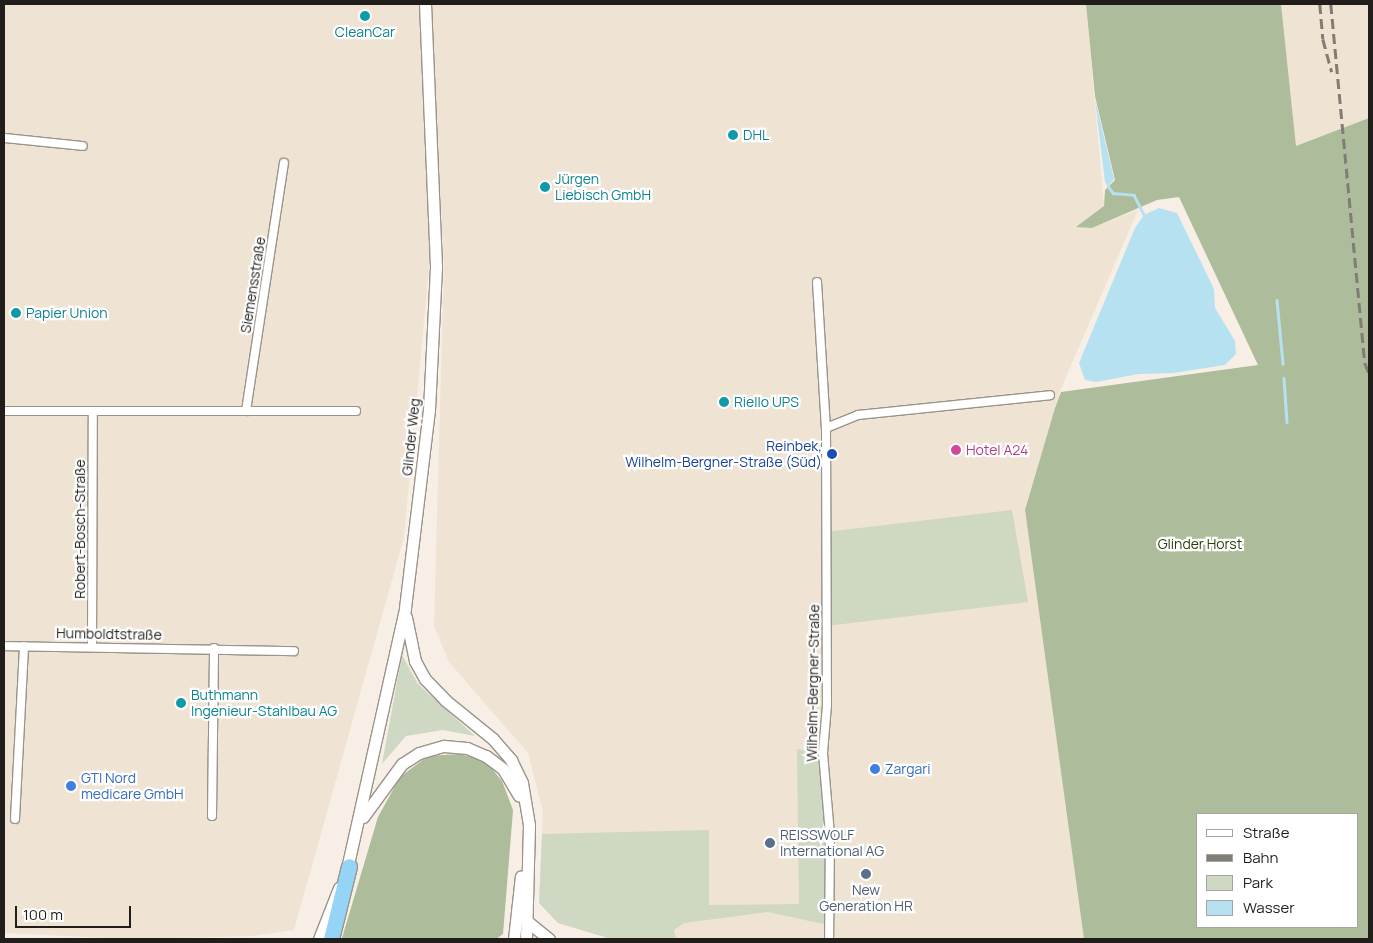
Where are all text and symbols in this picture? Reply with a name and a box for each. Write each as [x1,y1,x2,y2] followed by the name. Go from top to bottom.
[359,10,371,22] marker: CleanCar
[335,24,395,40] place label: CleanCar
[743,127,769,143] place label: DHL
[727,129,739,141] marker: DHL
[555,171,651,203] place label: Jürgen Liebisch GmbH
[539,181,551,193] marker: Jürgen Liebisch GmbH
[237,236,269,334] street label: Siemensstraße
[26,305,108,321] place label: Papier Union
[10,307,22,319] marker: Papier Union
[734,394,799,410] place label: Riello UPS
[718,396,730,408] marker: Riello UPS
[399,397,423,477] street label: Glinder Weg
[625,438,822,471] place label: Reinbek, Wilhelm-Bergner-Straße (Süd)
[966,442,1028,458] place label: Hotel A24
[950,444,962,456] marker: Hotel A24
[826,448,838,460] marker: Reinbek, Wilhelm-Bergner-Straße (Süd)
[72,459,88,599] street label: Robert-Bosch-Straße
[1158,536,1242,552] park label: Glinder Horst
[803,604,823,762] street label: Wilhelm-Bergner-Straße
[56,625,162,643] street label: Humboldtstraße
[191,687,337,720] place label: Buthmann Ingenieur-Stahlbau AG
[175,697,187,709] marker: Buthmann Ingenieur-Stahlbau AG
[885,761,931,777] place label: Zargari
[869,763,881,775] marker: Zargari
[81,770,184,802] place label: GTI Nord medicare GmbH
[65,780,77,792] marker: GTI Nord medicare GmbH
[1196,813,1358,928] legend
[1243,822,1289,843] text: Straße
[780,827,884,860] place label: REISSWOLF International AG
[764,837,776,849] marker: REISSWOLF International AG
[1243,847,1278,868] text: Bahn
[860,868,872,880] marker: New Generation HR
[1243,872,1273,893] text: Park
[819,882,913,914] place label: New Generation HR
[18,896,134,928] scale bar
[1243,897,1295,918] text: Wasser
[23,904,63,925] text: 100 m

